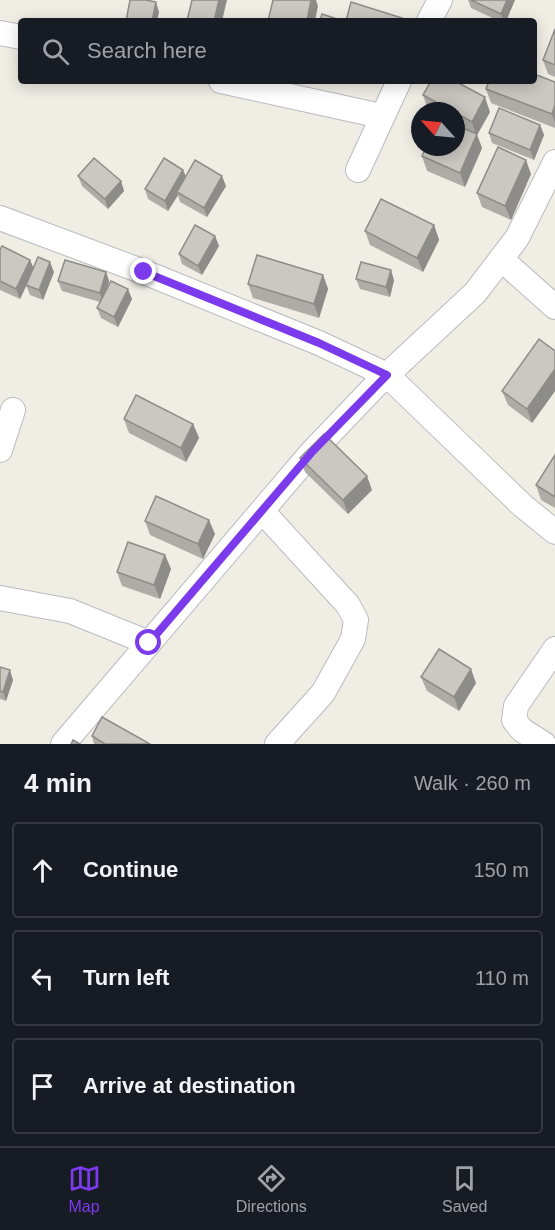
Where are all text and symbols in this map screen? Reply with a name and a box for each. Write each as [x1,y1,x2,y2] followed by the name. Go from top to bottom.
[18,18,537,84] search box
[39,35,72,68] icon: search
[87,38,207,63] text: Search here
[411,102,465,156] north arrow
[130,258,156,284] route end
[135,629,161,655] route start
[24,768,92,798] text: 4 min
[414,772,531,794] text: Walk · 260 m
[26,854,59,887] icon: ahead
[83,857,178,882] text: Continue
[473,859,529,881] text: 150 m
[26,962,59,995] icon: left
[83,965,169,990] text: Turn left
[475,967,529,989] text: 110 m
[26,1070,59,1103] icon: arrive
[83,1073,296,1098] text: Arrive at destination
[68,1162,101,1216] tab: Map
[236,1162,307,1216] tab: Directions
[442,1162,487,1216] tab: Saved

